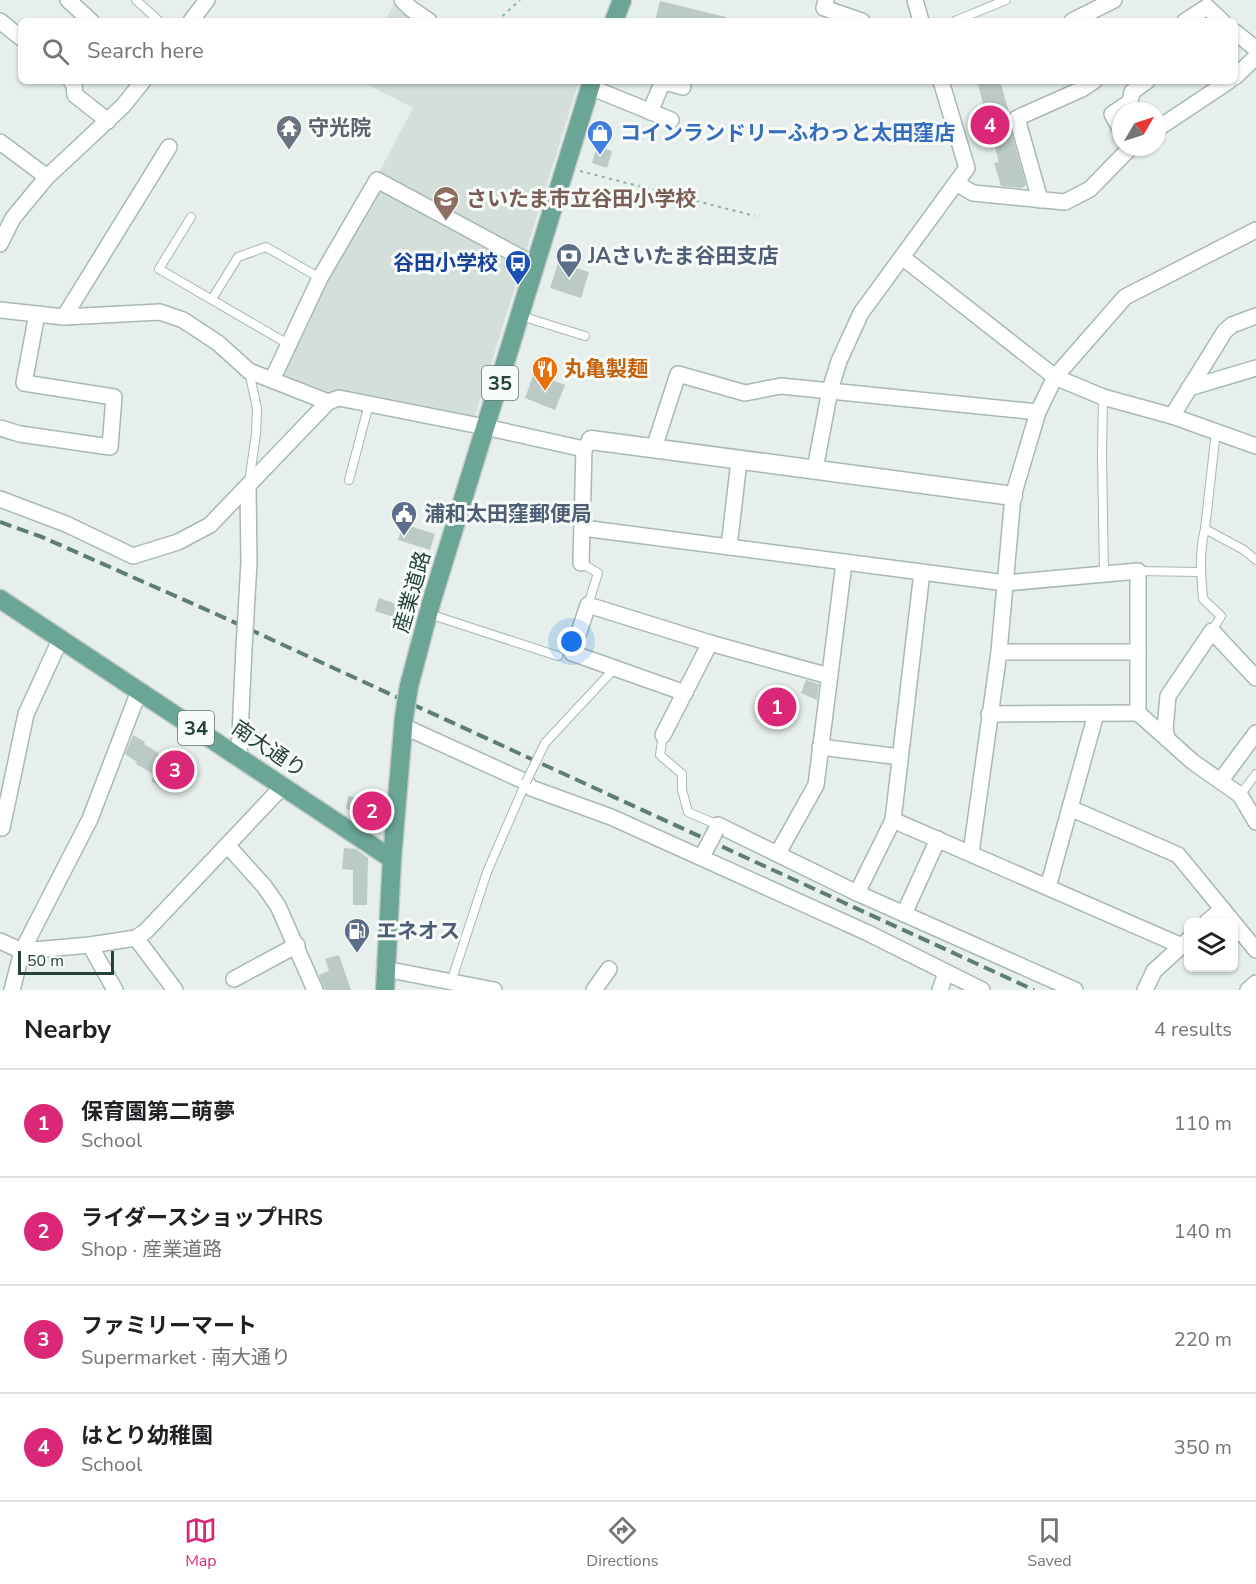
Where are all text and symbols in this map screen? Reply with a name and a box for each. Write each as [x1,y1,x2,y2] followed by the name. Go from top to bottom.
[18,18,1238,84] search box
[39,35,72,68] icon: search
[87,36,204,66] text: Search here
[970,102,1010,148] pin: 4
[1112,102,1166,156] north arrow
[274,113,304,151] temple icon: 守光院
[308,114,371,142] place label: 守光院
[585,118,615,156] shop icon: コインランドリーふわっと太田窪店
[620,119,955,147] place label: コインランドリーふわっと太田窪店
[431,184,461,222] school or university icon: さいたま市立谷田小学校
[466,185,696,213] place label: さいたま市立谷田小学校
[554,241,584,279] bank icon: JAさいたま谷田支店
[587,242,778,270] place label: JAさいたま谷田支店
[503,248,533,286] bus stop icon: 谷田小学校
[393,249,498,277] place label: 谷田小学校
[530,354,560,392] restaurant icon: 丸亀製麺
[564,355,648,383] place label: 丸亀製麺
[482,366,518,400] road number: 35
[389,499,419,537] public building icon: 浦和太田窪郵便局
[424,500,592,528] place label: 浦和太田窪郵便局
[387,548,437,636] street label: 産業道路
[557,627,586,656] your location
[758,684,796,730] pin: 1
[178,711,214,745] road number: 34
[226,714,312,784] street label: 南大通り
[156,748,195,792] pin: 3
[352,788,392,834] pin: 2
[342,916,372,954] fuel station icon: エネオス
[376,917,460,945] place label: エネオス
[1184,918,1238,972] map controls
[1184,918,1238,972] button: layers
[18,948,114,976] scale bar
[27,950,64,972] text: 50 m
[24,1012,111,1047] text: Nearby
[1154,1016,1232,1043] text: 4 results
[81,1097,235,1127] text: 保育園第二萌夢
[38,1110,50,1137] text: 1
[1174,1110,1232,1137] text: 110 m
[81,1127,142,1154] text: School
[81,1203,323,1233] text: ライダースショップHRS
[38,1218,50,1245] text: 2
[1174,1218,1232,1245] text: 140 m
[81,1236,222,1263] text: Shop · 産業道路
[81,1311,257,1341] text: ファミリーマート
[38,1326,50,1353] text: 3
[1174,1326,1232,1353] text: 220 m
[81,1344,291,1371] text: Supermarket · 南大通り
[81,1421,213,1451] text: はとり幼稚園
[38,1434,50,1461] text: 4
[1174,1434,1232,1461] text: 350 m
[81,1451,142,1478] text: School
[184,1514,217,1572] tab: Map
[586,1514,658,1572] tab: Directions
[1027,1514,1072,1572] tab: Saved

